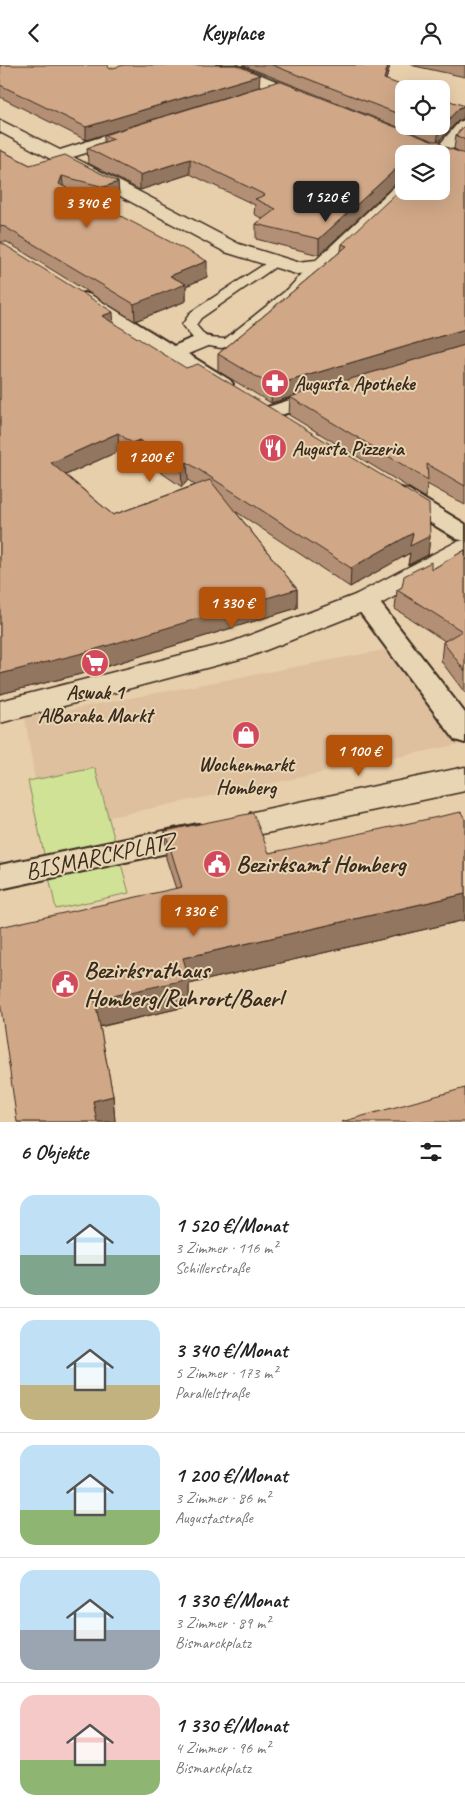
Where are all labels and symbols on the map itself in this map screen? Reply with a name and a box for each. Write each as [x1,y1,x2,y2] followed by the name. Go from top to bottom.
[280,181,372,223] pin: 1 520 €
[41,186,133,229] pin: 3 340 €
[260,368,290,398] pharmacy icon: Augusta Apotheke
[294,371,416,396] place label: Augusta Apotheke
[258,433,288,463] restaurant icon: Augusta Pizzeria
[292,436,406,461] place label: Augusta Pizzeria
[104,441,196,483] pin: 1 200 €
[186,587,278,629] pin: 1 330 €
[80,648,110,678] supermarket icon: Aswak 1 AlBaraka Markt
[38,680,155,728] place label: Aswak 1 AlBaraka Markt
[231,720,261,750] shop icon: Wochenmarkt Homberg
[313,735,405,777] pin: 1 100 €
[198,752,296,800] place label: Wochenmarkt Homberg
[23,825,181,886] street label: BISMARCKPLATZ
[202,849,232,879] public building icon: Bezirksamt Homberg
[236,849,408,879] place label: Bezirksamt Homberg
[148,895,240,937] pin: 1 330 €
[84,955,287,1013] place label: Bezirksrathaus Homberg/Ruhrort/Baerl
[50,969,80,999] public building icon: Bezirksrathaus Homberg/Ruhrort/Baerl

